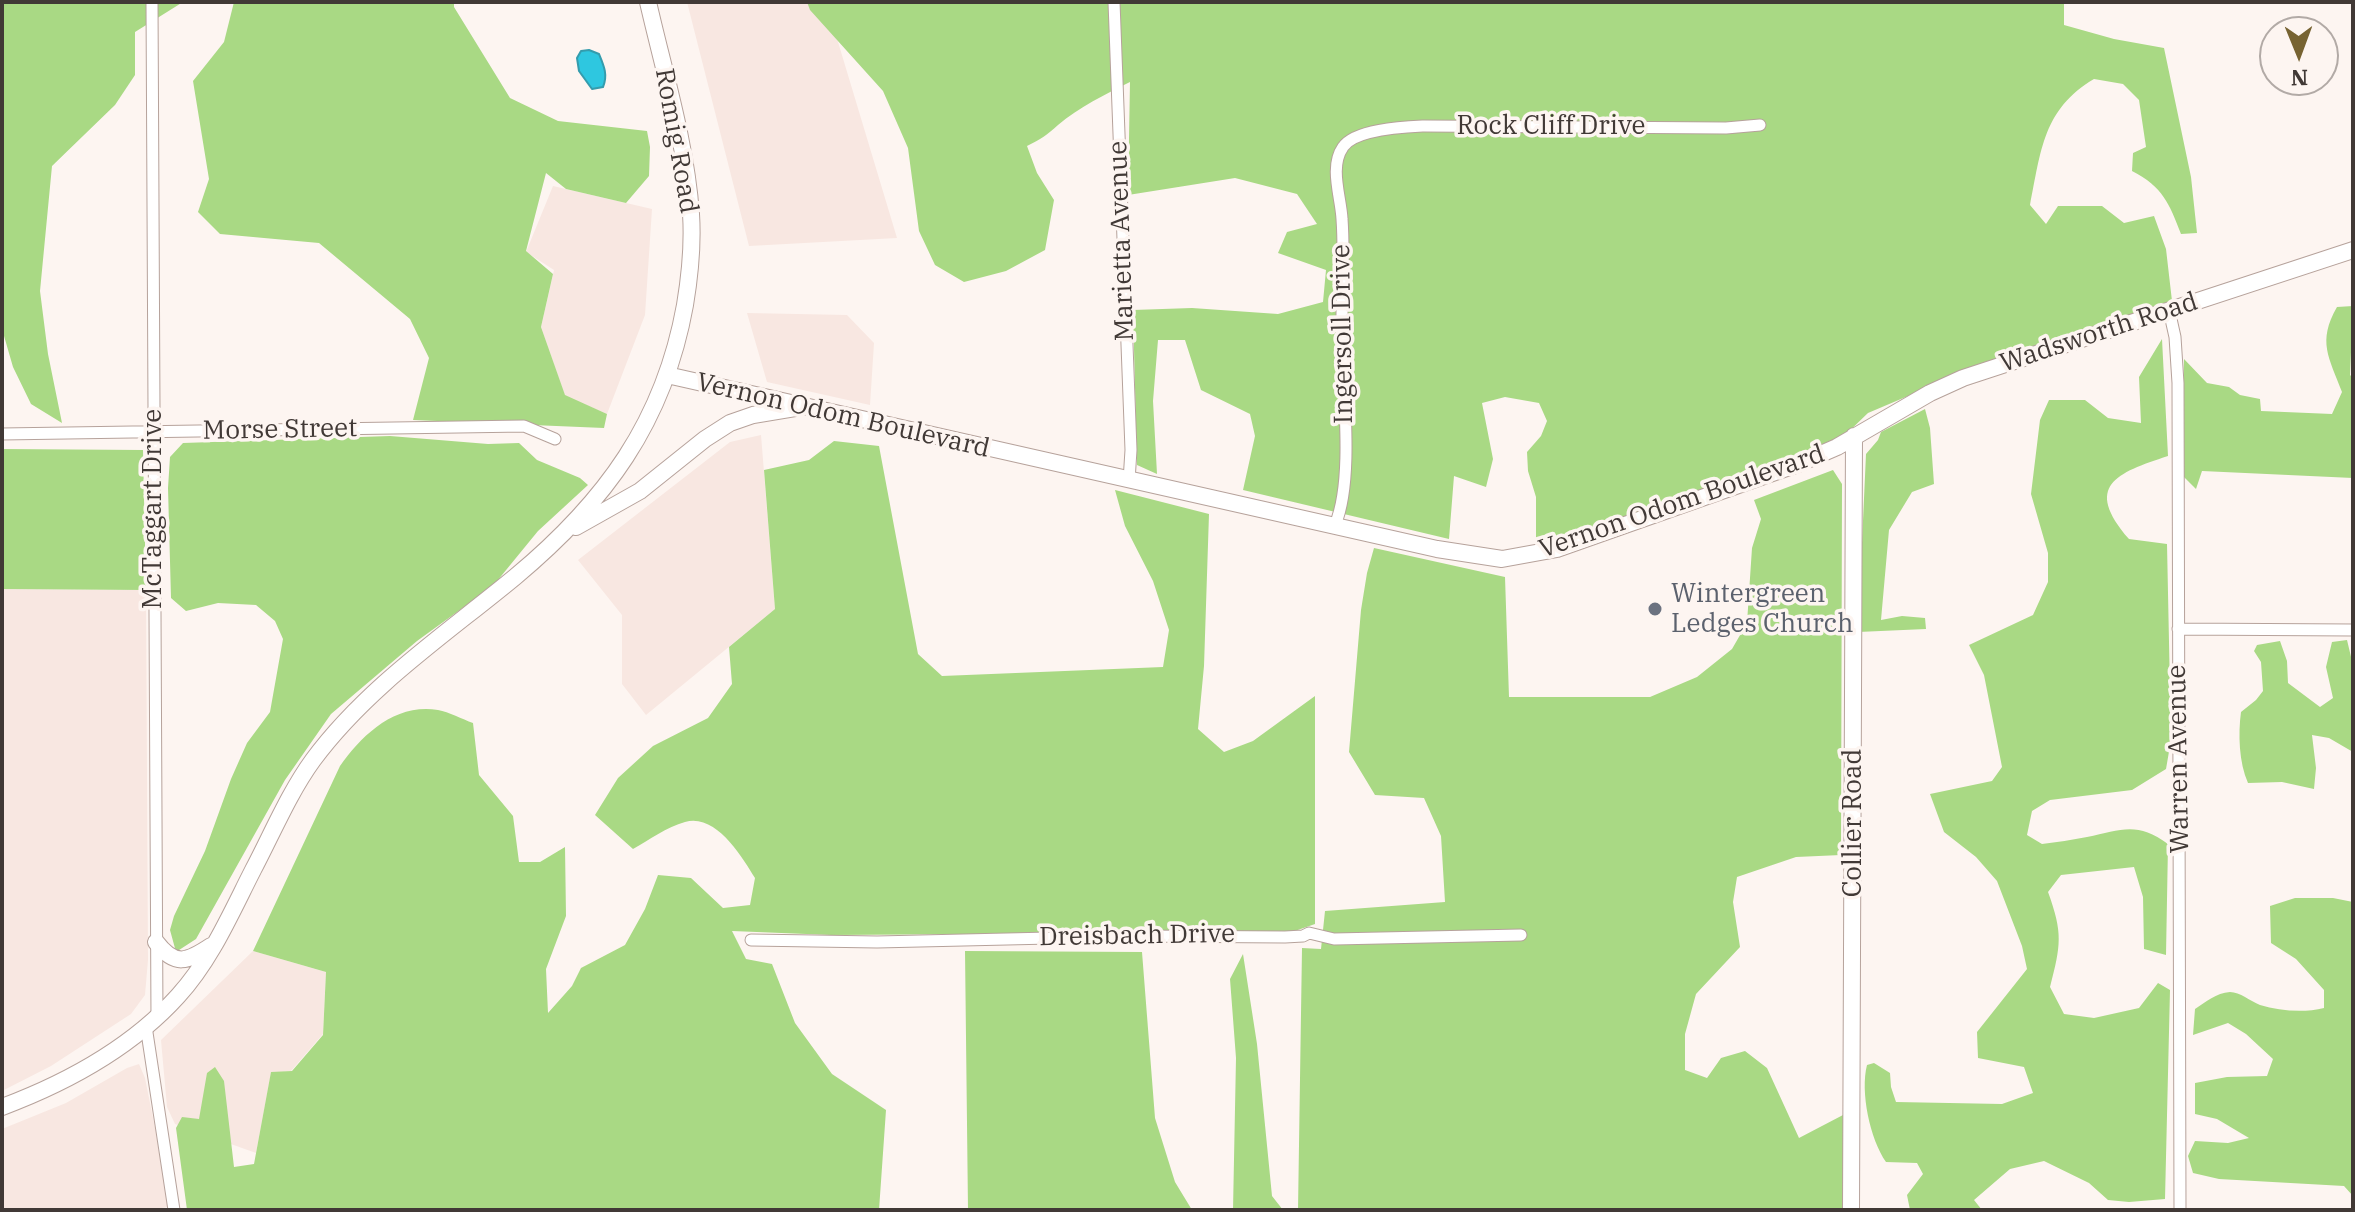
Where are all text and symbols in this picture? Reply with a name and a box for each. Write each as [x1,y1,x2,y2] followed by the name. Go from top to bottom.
[2259,16,2339,96] north arrow
[2290,64,2308,93] text: N
[648,66,704,216] street label: Romig Road
[1457,110,1645,142] street label: Rock Cliff Drive
[1103,140,1141,342] street label: Marietta Avenue
[1326,244,1360,424] street label: Ingersoll Drive
[1996,286,2202,380] street label: Wadsworth Road
[693,367,993,465] street label: Vernon Odom Boulevard
[137,409,169,609] street label: McTaggart Drive
[202,413,358,447] street label: Morse Street
[1535,438,1829,566] street label: Vernon Odom Boulevard
[1671,578,1853,640] place label: Wintergreen Ledges Church
[1646,600,1664,618] marker: Wintergreen Ledges Church
[2162,664,2196,854] street label: Warren Avenue
[1837,749,1869,897] street label: Collier Road
[1039,919,1235,953] street label: Dreisbach Drive

